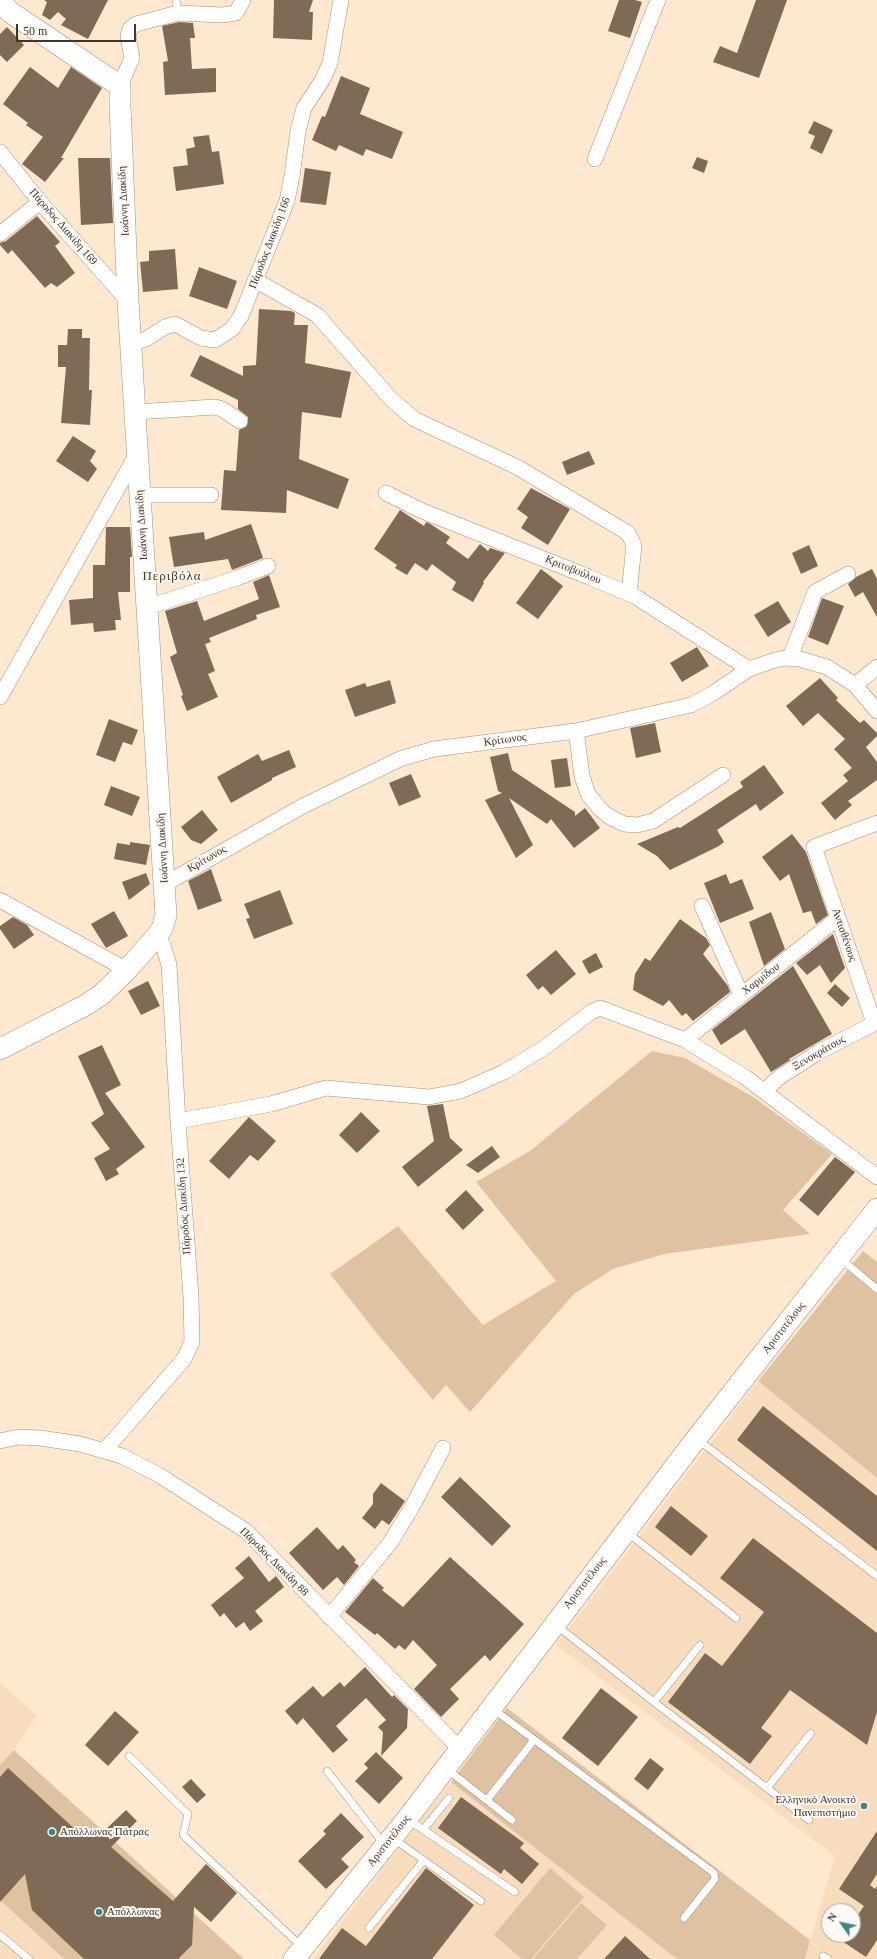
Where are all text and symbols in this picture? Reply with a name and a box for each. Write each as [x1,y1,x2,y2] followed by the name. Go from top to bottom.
[18,16,138,42] scale bar
[23,24,47,38] text: 50 m
[116,166,132,236] street label: Ιωάννη Διακίδη
[26,186,100,268] street label: Πάροδος Διακίδη 169
[246,195,294,291] street label: Πάροδος Διακίδη 166
[133,489,151,561] street label: Ιωάννη Διακίδη
[543,553,603,587] street label: Κριτοβούλου
[142,569,202,585] district label: Περιβόλα
[483,730,527,750] street label: Κρίτωνος
[155,813,171,883] street label: Ιωάννη Διακίδη
[185,843,229,875] street label: Κρίτωνος
[829,907,859,963] street label: Αντισθένους
[740,960,782,998] street label: Χαρμίδου
[790,1033,848,1073] street label: Ξενοκράτους
[174,1157,194,1255] street label: Πάροδος Διακίδη 132
[760,1300,808,1356] street label: Αριστοτέλους
[237,1525,311,1599] street label: Πάροδος Διακίδη 88
[561,1555,609,1611] street label: Αριστοτέλους
[775,1793,856,1819] place label: Ελληνικό Ανοικτό Πανεπιστήμιο
[859,1801,869,1811] marker: Ελληνικό Ανοικτό Πανεπιστήμιο
[365,1813,413,1869] street label: Αριστοτέλους
[60,1825,148,1839] place label: Απόλλωνας Πάτρας
[47,1827,57,1837] marker: Απόλλωνας Πάτρας
[821,1903,861,1943] north arrow
[107,1905,159,1919] place label: Απόλλωνας
[94,1907,104,1917] marker: Απόλλωνας
[825,1910,839,1924] text: N

